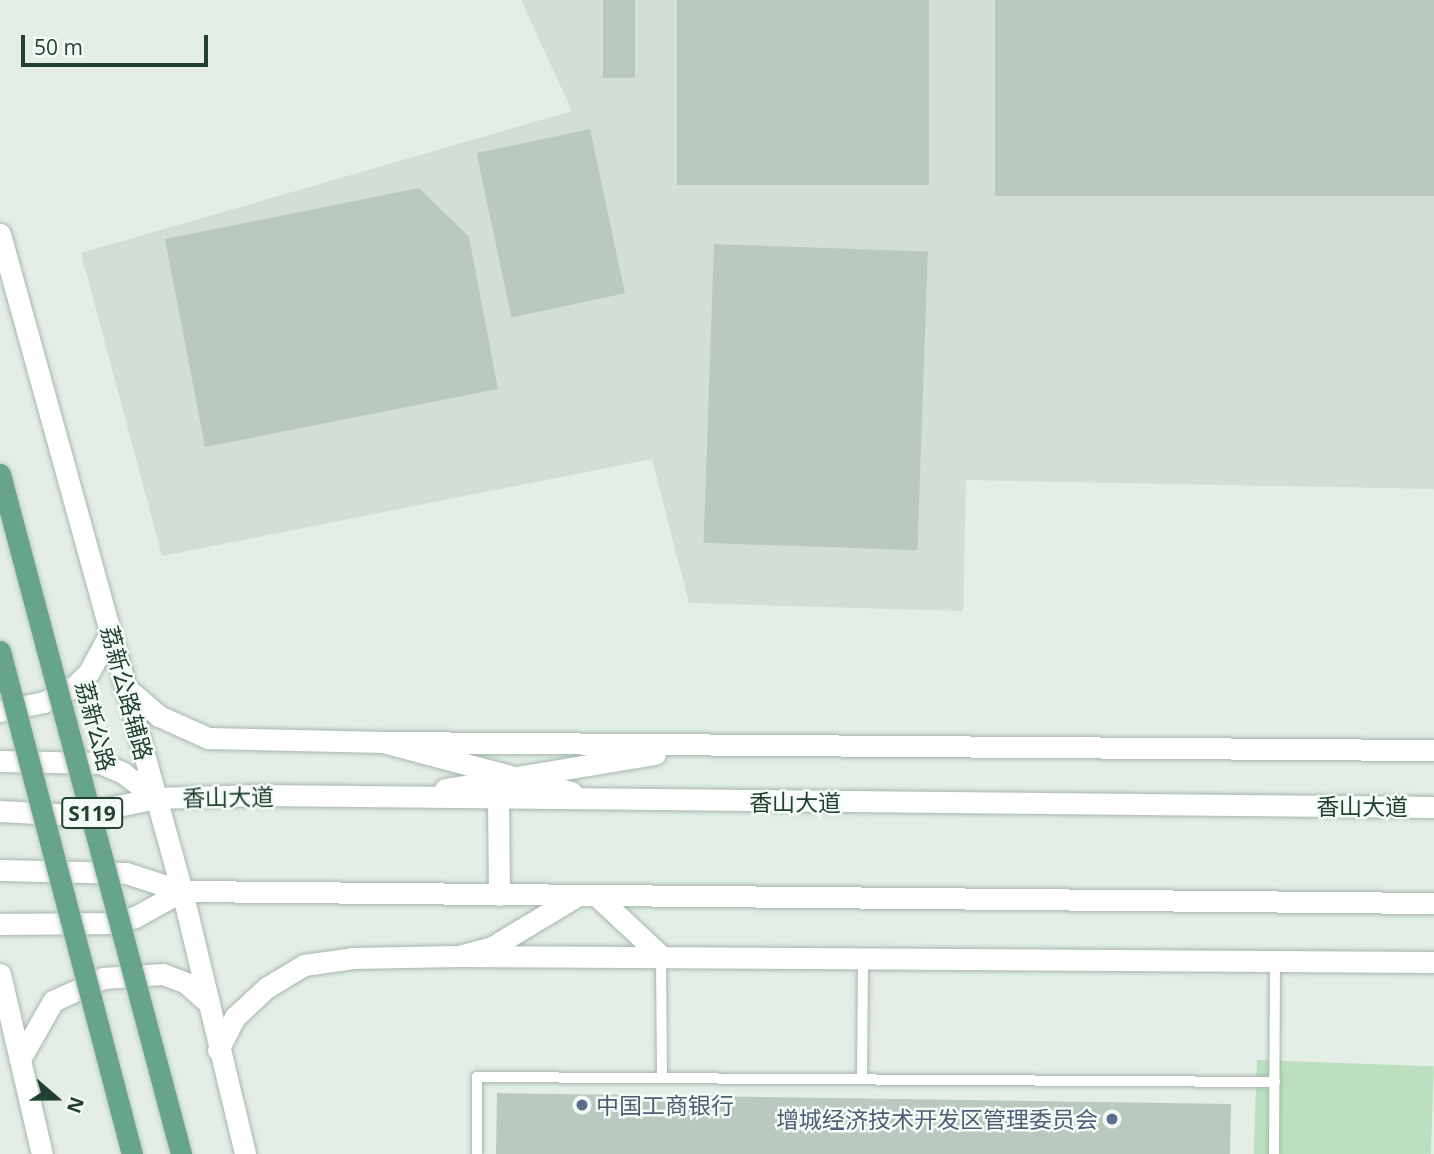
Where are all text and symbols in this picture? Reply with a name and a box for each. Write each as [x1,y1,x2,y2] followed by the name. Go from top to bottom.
[24,21,212,65] scale bar
[34,33,83,61] text: 50 m
[96,623,158,763] street label: 荔新公路辅路
[71,678,121,774] street label: 荔新公路
[182,782,274,812] street label: 香山大道
[749,788,841,816] street label: 香山大道
[1316,792,1408,820] street label: 香山大道
[60,796,124,830] road number: S119
[21,1063,91,1133] north arrow
[596,1091,734,1119] place label: 中国工商银行
[61,1093,91,1117] text: N
[574,1097,590,1113] marker: 中国工商银行
[776,1105,1098,1133] place label: 增城经济技术开发区管理委员会
[1104,1111,1120,1127] marker: 增城经济技术开发区管理委员会

